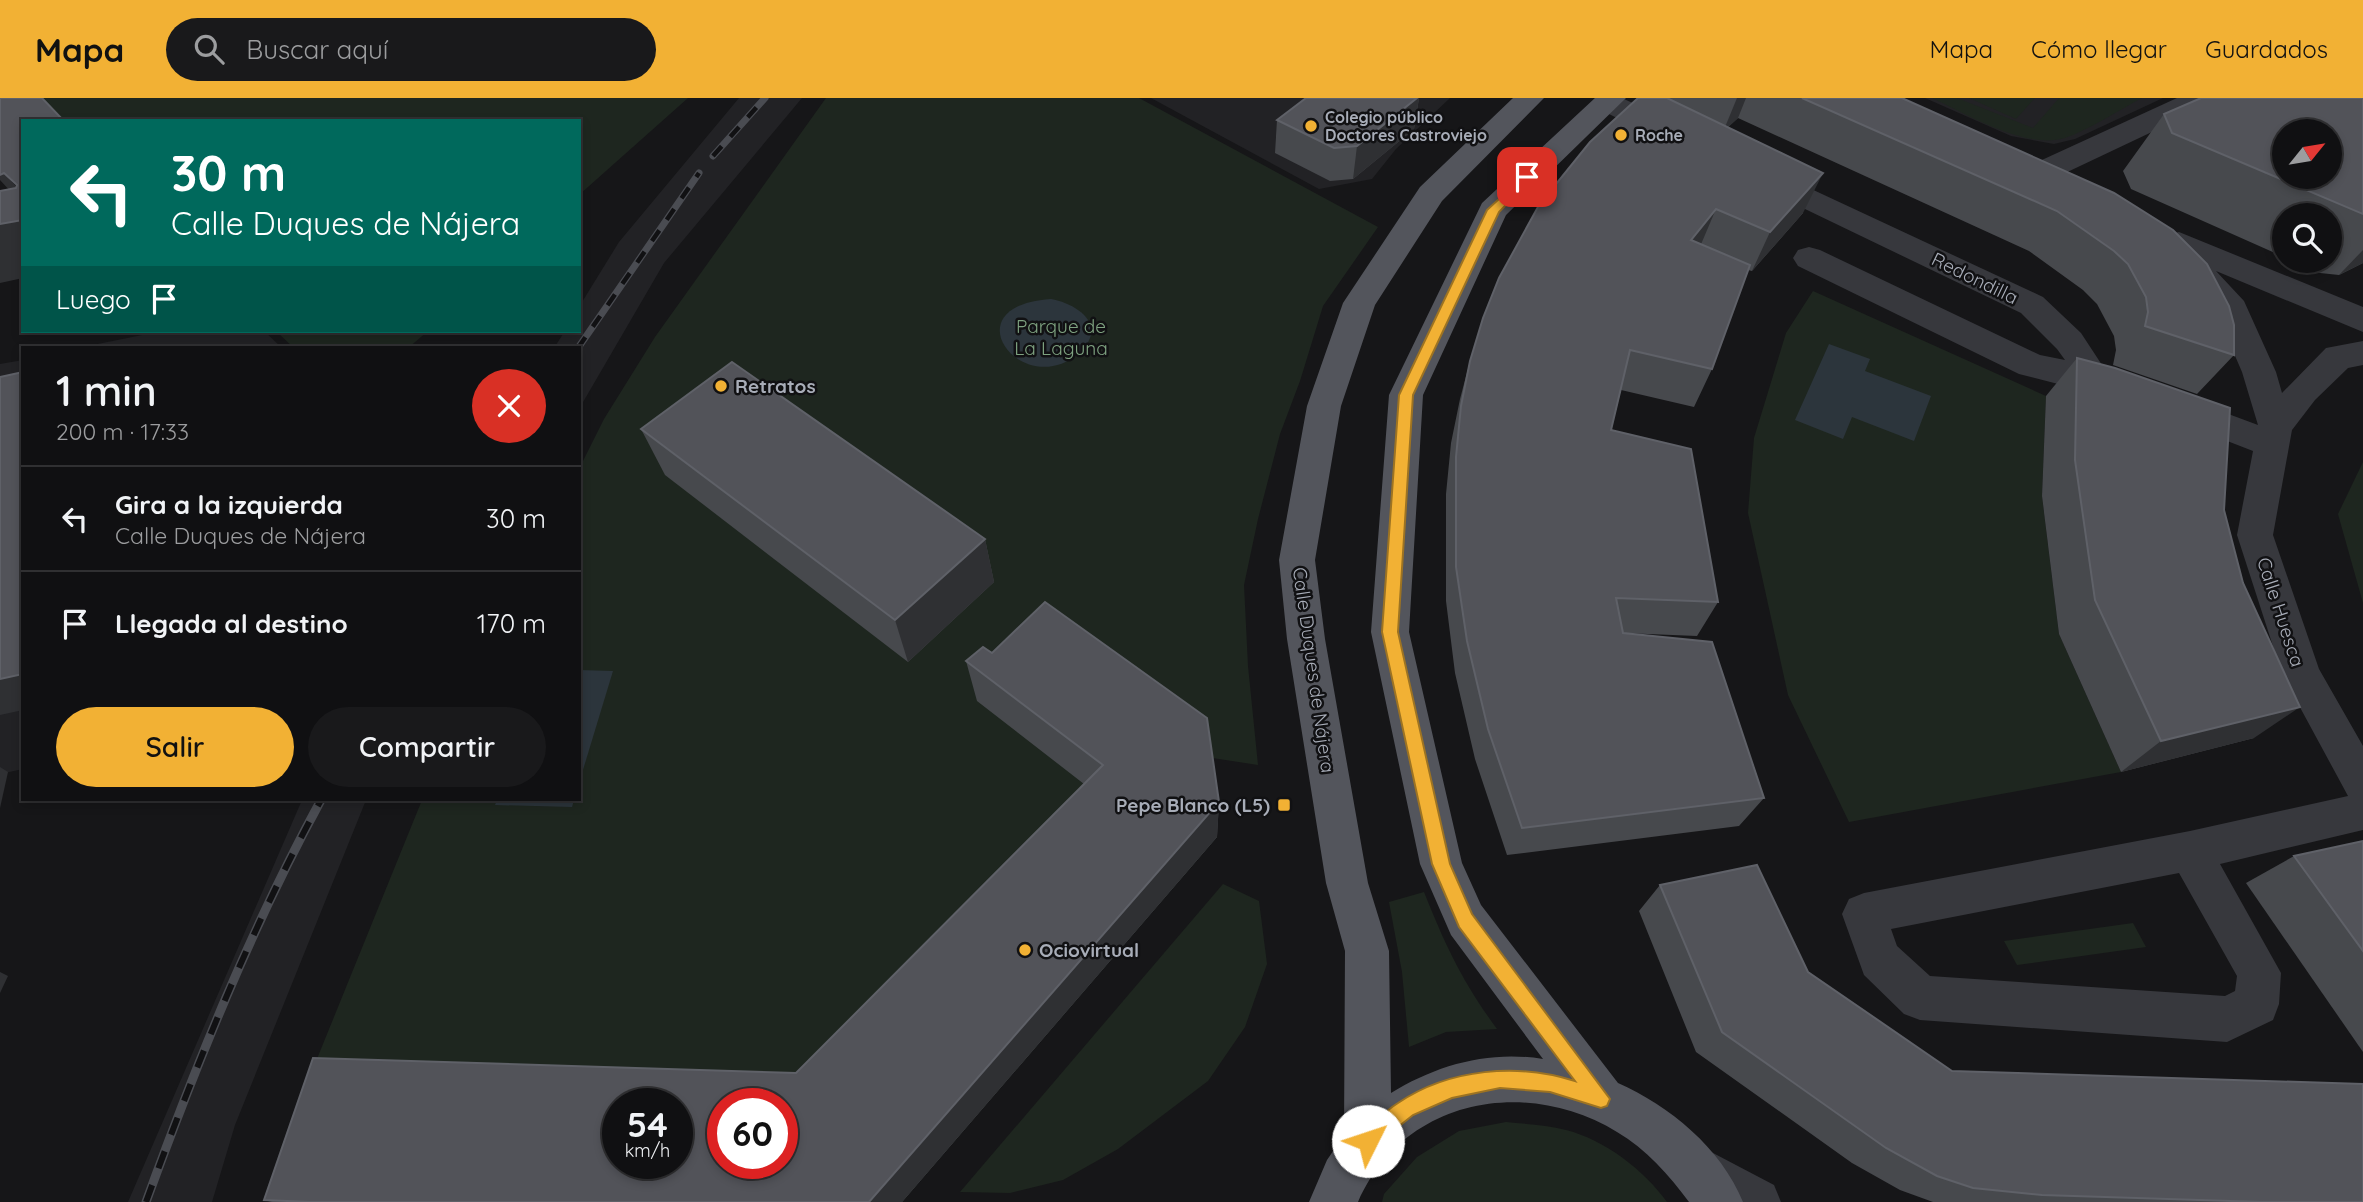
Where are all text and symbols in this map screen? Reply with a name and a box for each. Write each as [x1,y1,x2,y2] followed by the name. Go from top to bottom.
[166,18,656,81] search box
[35,29,124,70] text: Mapa
[190,30,228,68] icon: search
[246,33,388,66] text: Buscar aquí
[1930,34,1993,64] text: Mapa
[2031,34,2167,64] text: Cómo llegar
[2205,34,2328,64] text: Guardados
[1325,107,1487,145] place label: Colegio público Doctores Castroviejo
[1303,118,1319,134] marker: Colegio público Doctores Castroviejo
[2272,119,2342,189] north arrow
[2272,119,2342,273] map controls
[1635,125,1683,145] place label: Roche
[1613,127,1629,143] marker: Roche
[171,142,286,203] text: 30 m
[56,147,147,238] icon: left
[1497,147,1557,207] pin
[1508,158,1546,196] icon: arrive
[171,203,520,243] text: Calle Duques de Nájera
[2272,203,2342,273] button: search
[1928,247,2022,309] street label: Redondilla
[145,280,183,318] icon: arrive
[56,283,131,316] text: Luego
[1014,314,1108,360] park label: Parque de La Laguna
[56,364,157,417] text: 1 min
[472,369,546,443] button: close
[735,374,816,398] place label: Retratos
[713,378,729,394] marker: Retratos
[56,417,189,446] text: 200 m · 17:33
[115,488,343,521] text: Gira a la izquierda
[56,500,94,538] icon: left
[486,502,546,535] text: 30 m
[115,521,366,550] text: Calle Duques de Nájera
[2252,554,2310,670] street label: Calle Huesca
[1288,566,1340,774] street label: Calle Duques de Nájera
[56,605,94,643] icon: arrive
[115,607,348,640] text: Llegada al destino
[477,607,546,640] text: 170 m
[56,707,294,787] button: Salir
[308,707,546,787] button: Compartir
[1116,793,1270,817] place label: Pepe Blanco (L5)
[1276,797,1292,813] marker: Pepe Blanco (L5)
[1039,938,1139,962] place label: Ociovirtual
[1017,942,1033,958] marker: Ociovirtual
[707,1088,798,1179] speed limit sign: 60
[627,1102,668,1146] text: 54
[1331,1104,1405,1178] position arrow
[625,1139,670,1162] text: km/h

